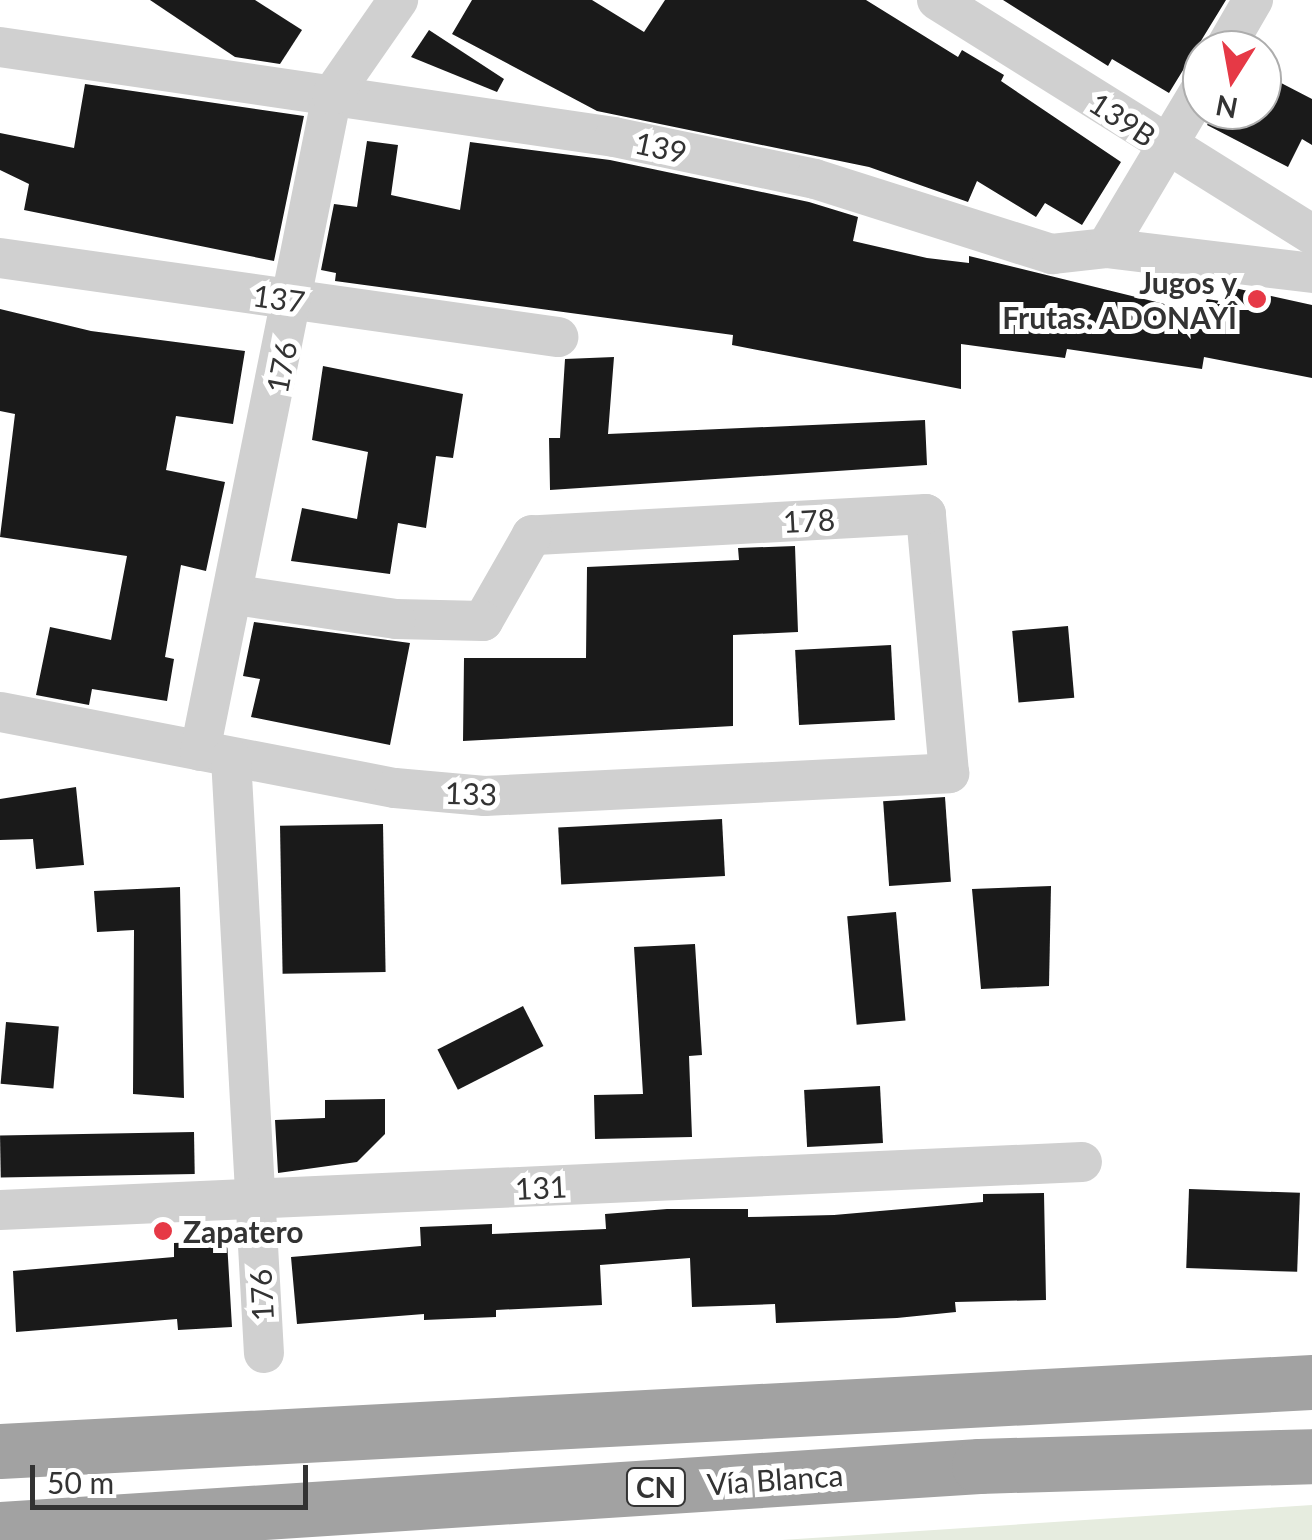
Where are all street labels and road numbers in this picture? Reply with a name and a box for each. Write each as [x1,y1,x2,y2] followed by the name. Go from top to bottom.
[1083,84,1163,154] street label: 139B
[632,124,690,170] street label: 139
[251,277,307,319] street label: 137
[258,338,304,396] street label: 176
[782,501,836,539] street label: 178
[444,774,498,812] street label: 133
[514,1168,568,1206] street label: 131
[242,1268,280,1322] street label: 176
[706,1456,844,1502] street label: Vía Blanca
[624,1464,688,1510] road number: CN

